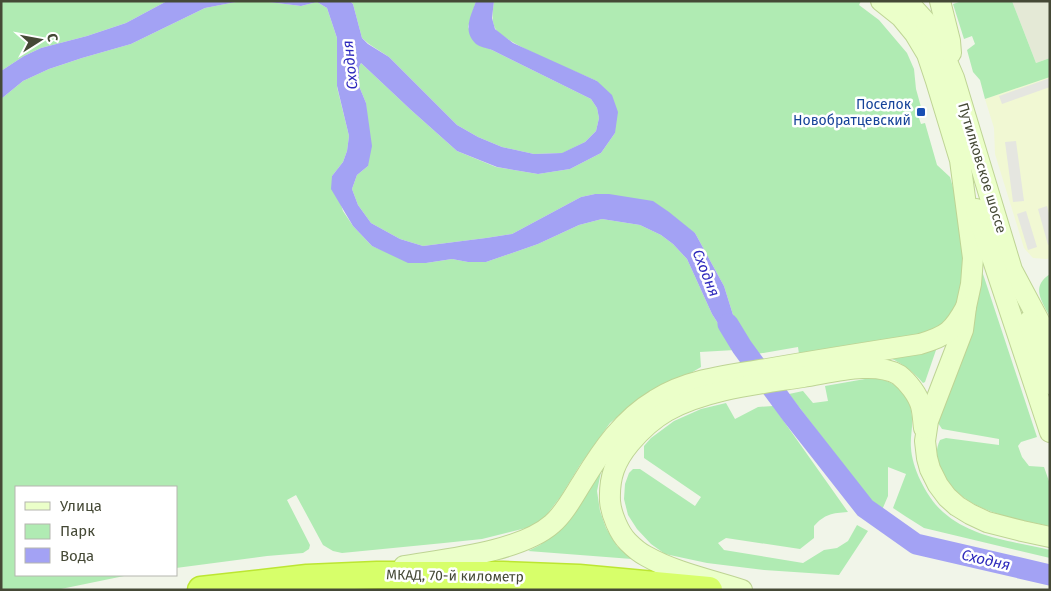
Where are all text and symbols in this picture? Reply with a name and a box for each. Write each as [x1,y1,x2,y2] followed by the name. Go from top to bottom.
[15,15,65,65] north arrow
[43,32,61,43] text: С
[338,40,362,90] water label: Сходня
[793,96,912,129] place label: Поселок Новобратцевский
[954,101,1010,235] street label: Путилковское шоссе
[915,106,927,118] marker: Поселок Новобратцевский
[688,247,724,299] water label: Сходня
[15,486,178,576] legend
[60,497,102,515] text: Улица
[60,522,95,540] text: Парк
[960,546,1012,574] water label: Сходня
[60,547,94,565] text: Вода
[386,566,524,586] street label: МКАД, 70-й километр

